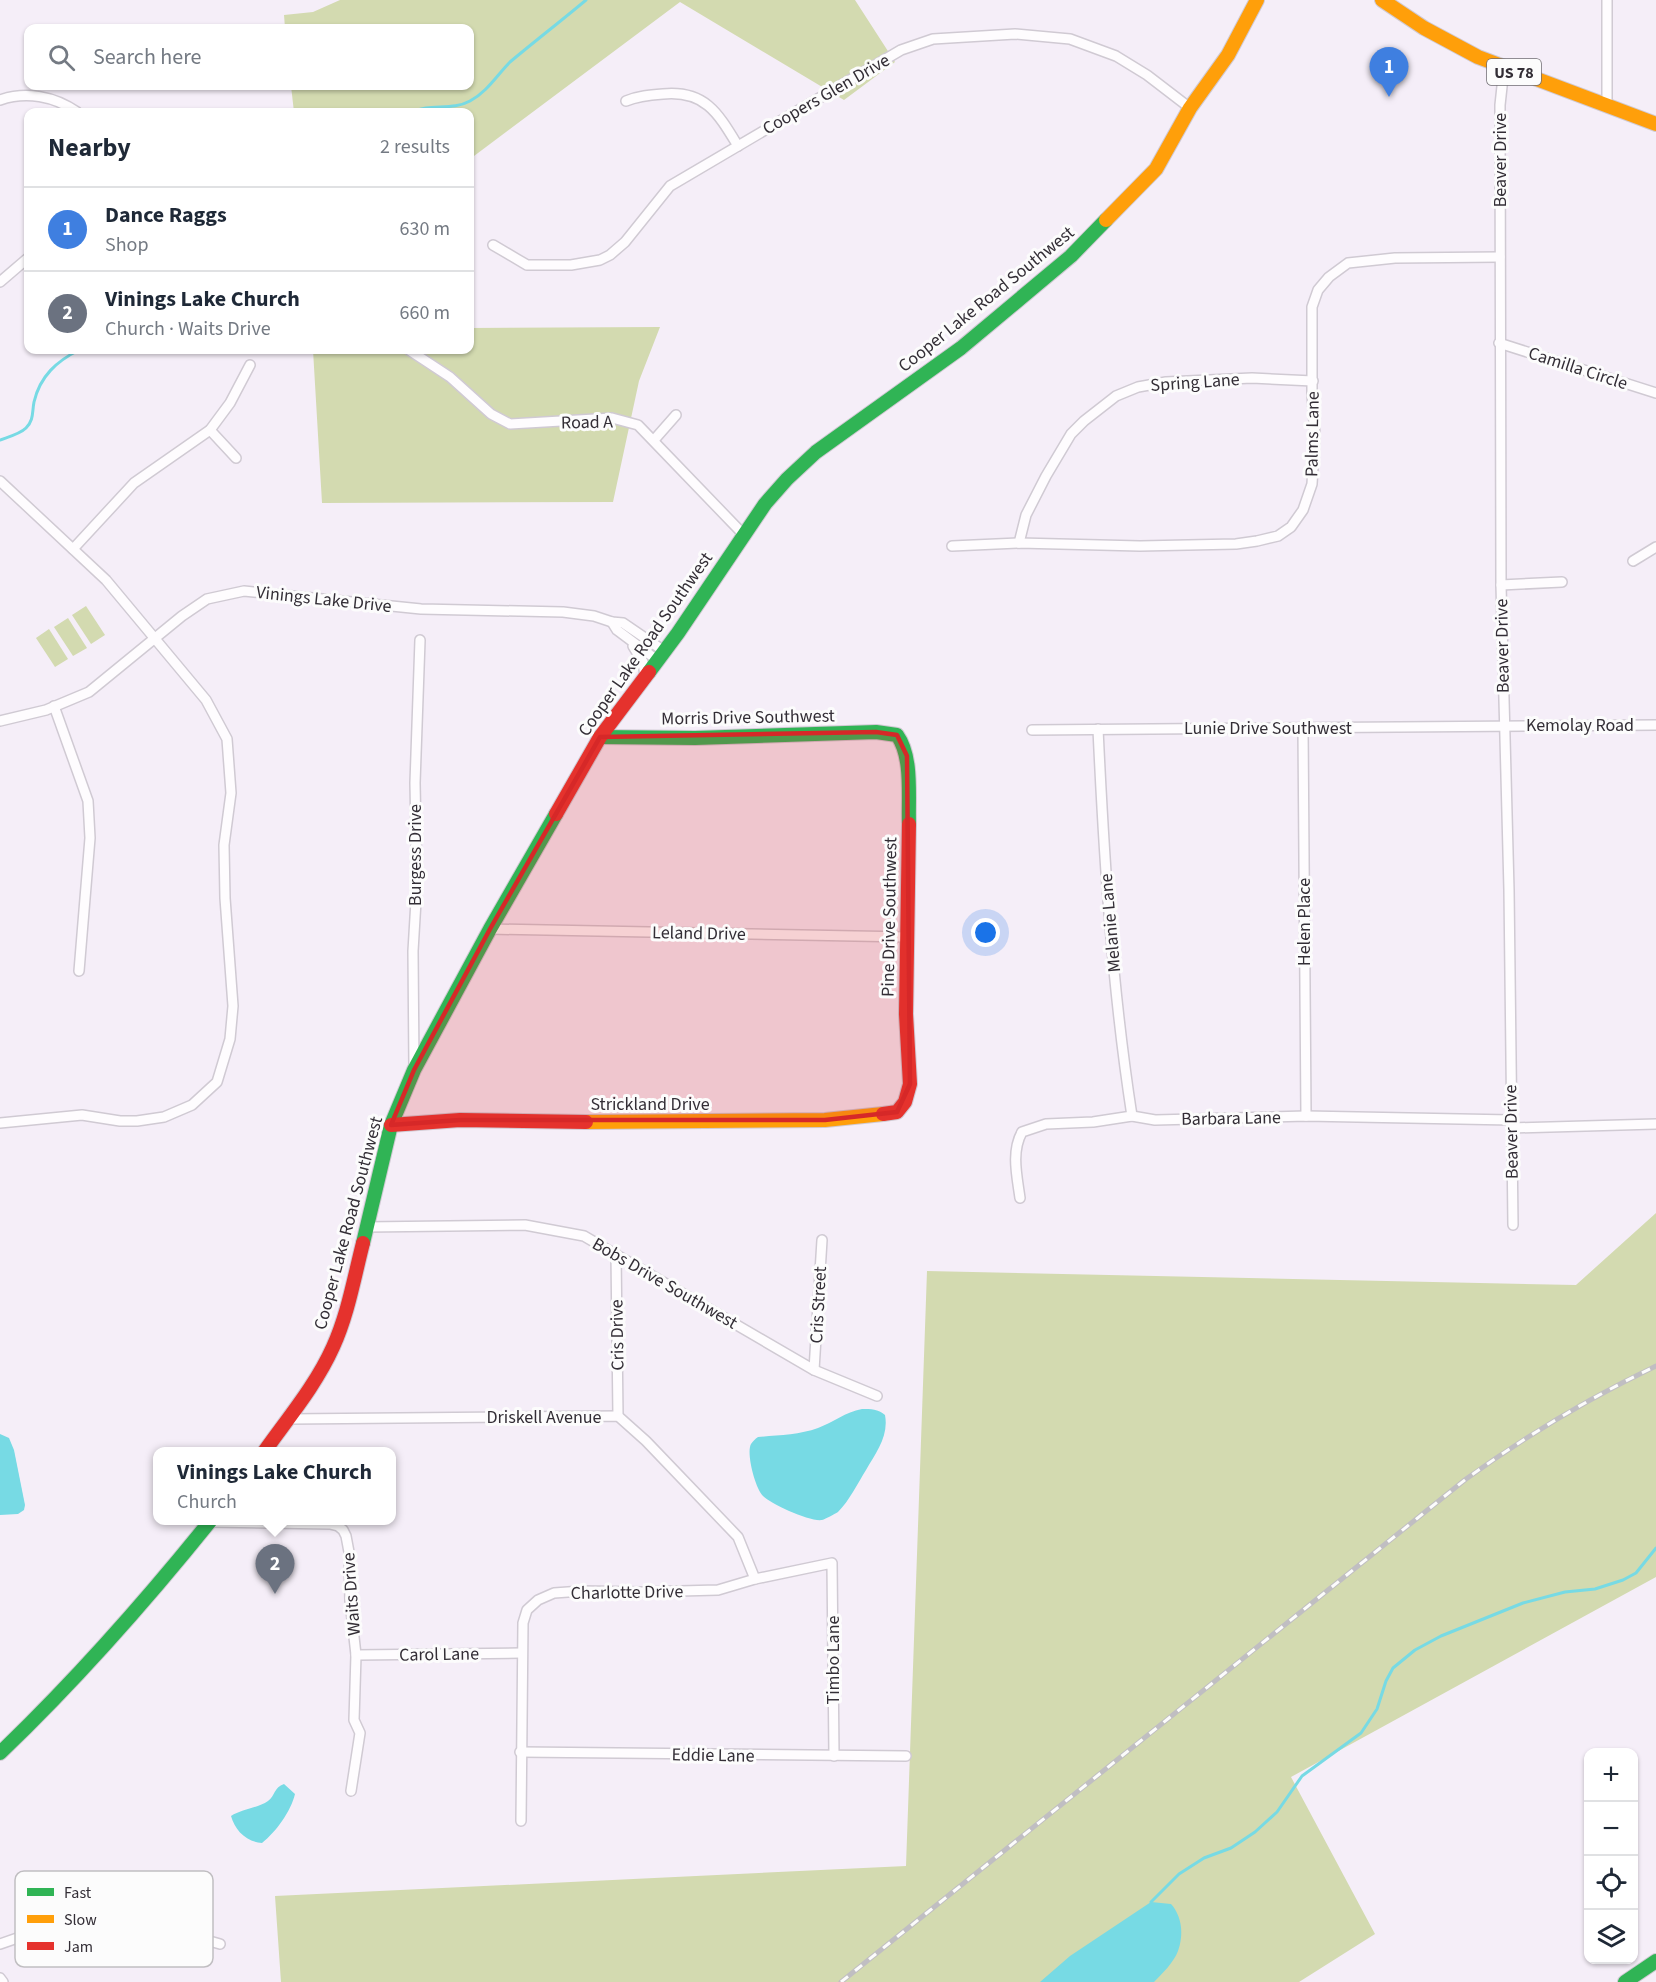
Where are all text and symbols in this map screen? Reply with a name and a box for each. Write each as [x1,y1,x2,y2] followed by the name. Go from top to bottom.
[24,24,474,90] search box
[45,41,78,74] icon: search
[93,41,201,73] text: Search here
[758,48,895,141] street label: Coopers Glen Drive
[1370,48,1408,97] pin: 1
[1487,59,1541,85] road number: US 78
[1488,113,1513,207] street label: Beaver Drive
[48,129,131,166] text: Nearby
[380,133,450,161] text: 2 results
[105,199,227,231] text: Dance Raggs
[62,215,73,243] text: 1
[400,215,450,243] text: 630 m
[893,221,1080,378] street label: Cooper Lake Road Southwest
[105,231,149,259] text: Shop
[105,283,300,315] text: Vinings Lake Church
[62,299,73,327] text: 2
[400,299,450,327] text: 660 m
[105,315,271,343] text: Church · Waits Drive
[1525,341,1631,396] street label: Camilla Circle
[1150,367,1241,398] street label: Spring Lane
[1299,391,1326,477] street label: Palms Lane
[561,410,613,435] street label: Road A
[572,547,719,741] street label: Cooper Lake Road Southwest
[255,580,393,619] street label: Vinings Lake Drive
[1489,598,1516,693] street label: Beaver Drive
[661,703,835,732] street label: Morris Drive Southwest
[1526,713,1634,738] street label: Kemolay Road
[1184,716,1352,741] street label: Lunie Drive Southwest
[403,804,428,906] street label: Burgess Drive
[876,837,903,997] street label: Pine Drive Southwest
[1094,872,1127,973] street label: Melanie Lane
[1292,878,1317,966] street label: Helen Place
[971,918,1000,947] your location
[652,920,746,947] street label: Leland Drive
[1498,1084,1525,1179] street label: Beaver Drive
[590,1092,710,1117] street label: Strickland Drive
[1181,1105,1281,1132] street label: Barbara Lane
[308,1114,389,1333] street label: Cooper Lake Road Southwest
[587,1232,742,1335] street label: Bobs Drive Southwest
[804,1266,833,1344] street label: Cris Street
[604,1299,631,1371] street label: Cris Drive
[486,1405,602,1430] street label: Driskell Avenue
[153,1447,396,1525] popup
[177,1456,372,1488] text: Vinings Lake Church
[177,1488,237,1516] text: Church
[256,1544,294,1594] pin: 2
[336,1551,367,1636] street label: Waits Drive
[571,1579,684,1606] street label: Charlotte Drive
[821,1615,846,1704] street label: Timbo Lane
[399,1641,479,1668] street label: Carol Lane
[671,1742,755,1769] street label: Eddie Lane
[1584,1748,1638,1964] map controls
[1584,1748,1638,1802] button: +
[1584,1802,1638,1856] button: −
[1584,1856,1638,1910] button: locate
[15,1871,213,1967] legend
[64,1882,92,1904] text: Fast
[64,1909,97,1931] text: Slow
[1584,1910,1638,1964] button: layers
[64,1936,93,1958] text: Jam

